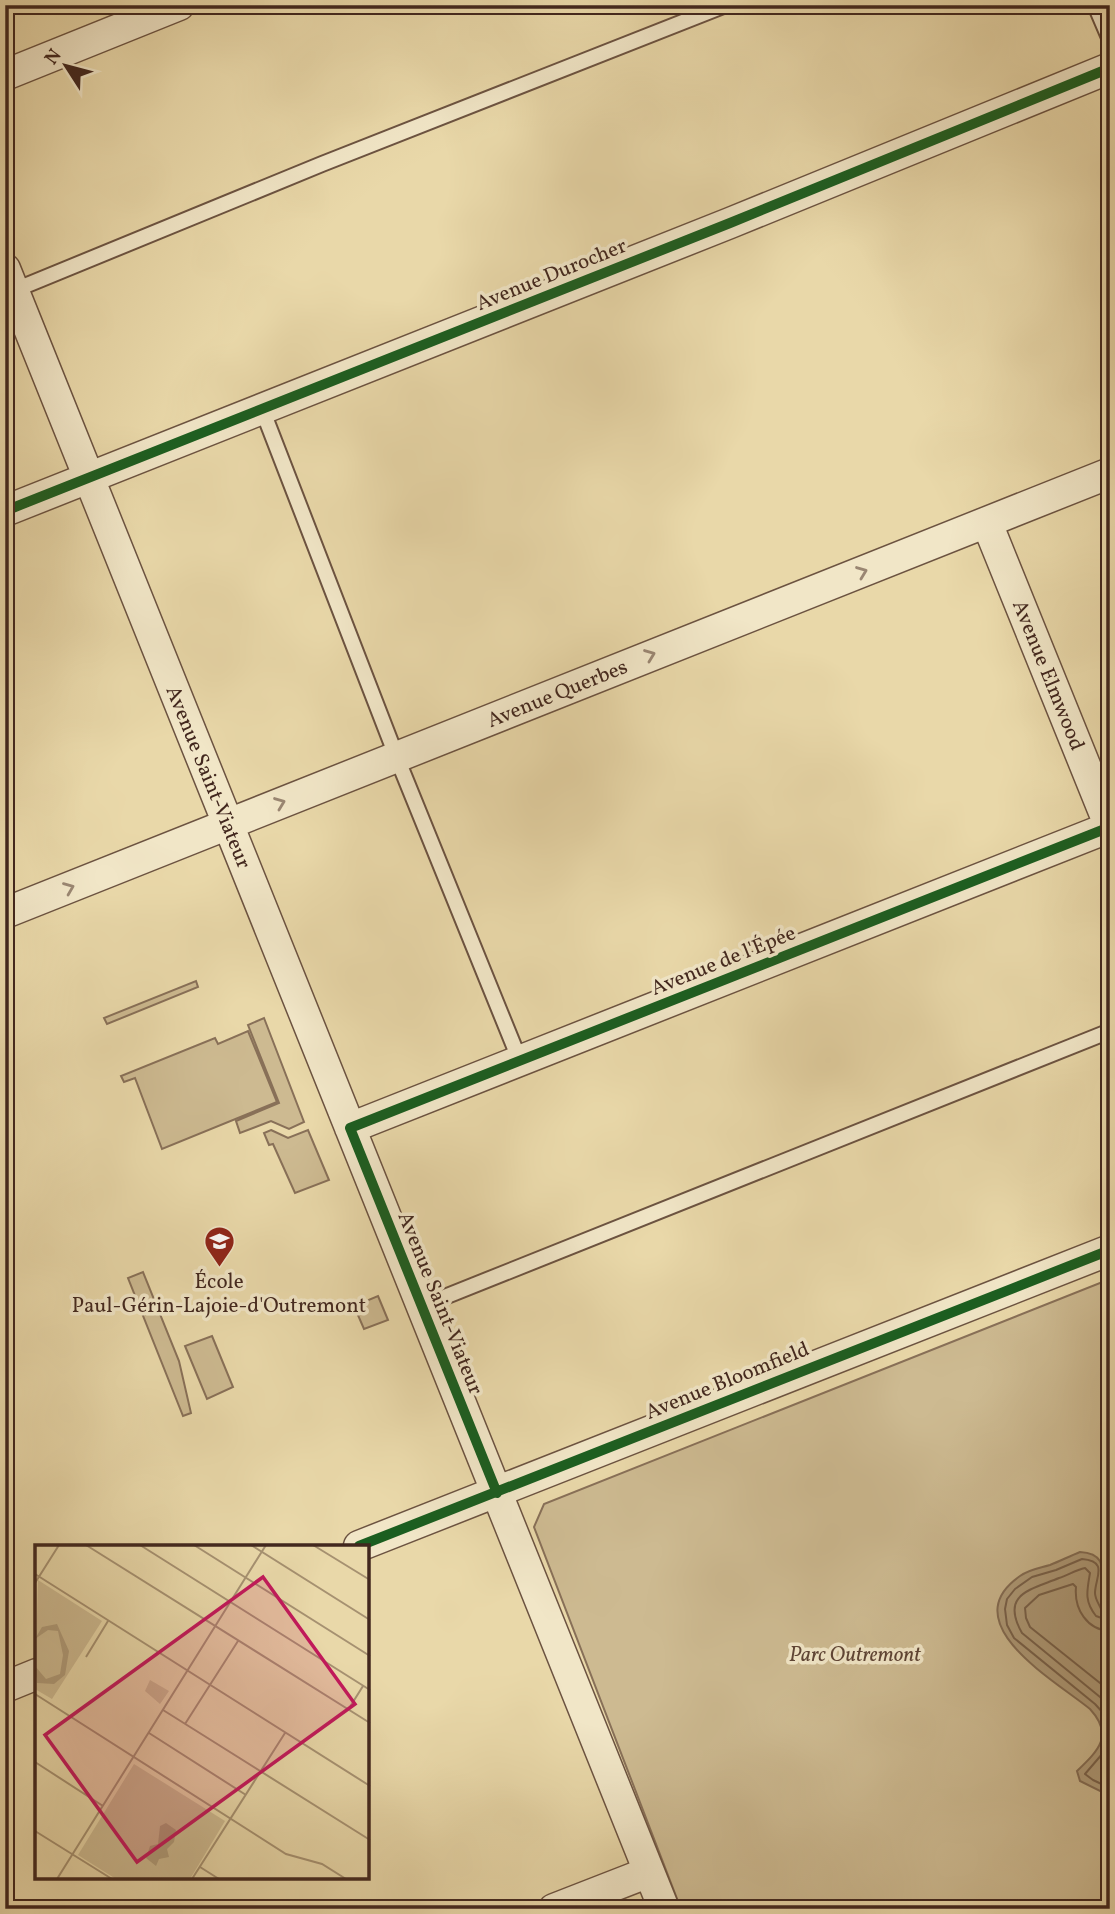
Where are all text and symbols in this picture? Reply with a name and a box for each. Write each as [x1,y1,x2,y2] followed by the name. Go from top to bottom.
[32,32,102,102] north arrow
[39,44,69,70] text: N
[472,232,631,319] street label: Avenue Durocher
[856,567,868,581] one-way arrow
[1004,596,1091,755] street label: Avenue Elmwood
[644,650,656,664] one-way arrow
[483,653,632,736] street label: Avenue Querbes
[158,682,258,873] street label: Avenue Saint-Viateur
[273,797,285,811] one-way arrow
[62,882,74,896] one-way arrow
[647,919,800,1004] street label: Avenue de l'Épée
[390,1208,490,1399] street label: Avenue Saint-Viateur
[202,1224,236,1268] school or university icon: École Paul-Gérin-Lajoie-d'Outremont
[72,1268,366,1321] place label: École Paul-Gérin-Lajoie-d'Outremont
[641,1335,814,1428] street label: Avenue Bloomfield
[35,1545,369,1879] inset map
[789,1641,922,1670] park label: Parc Outremont

